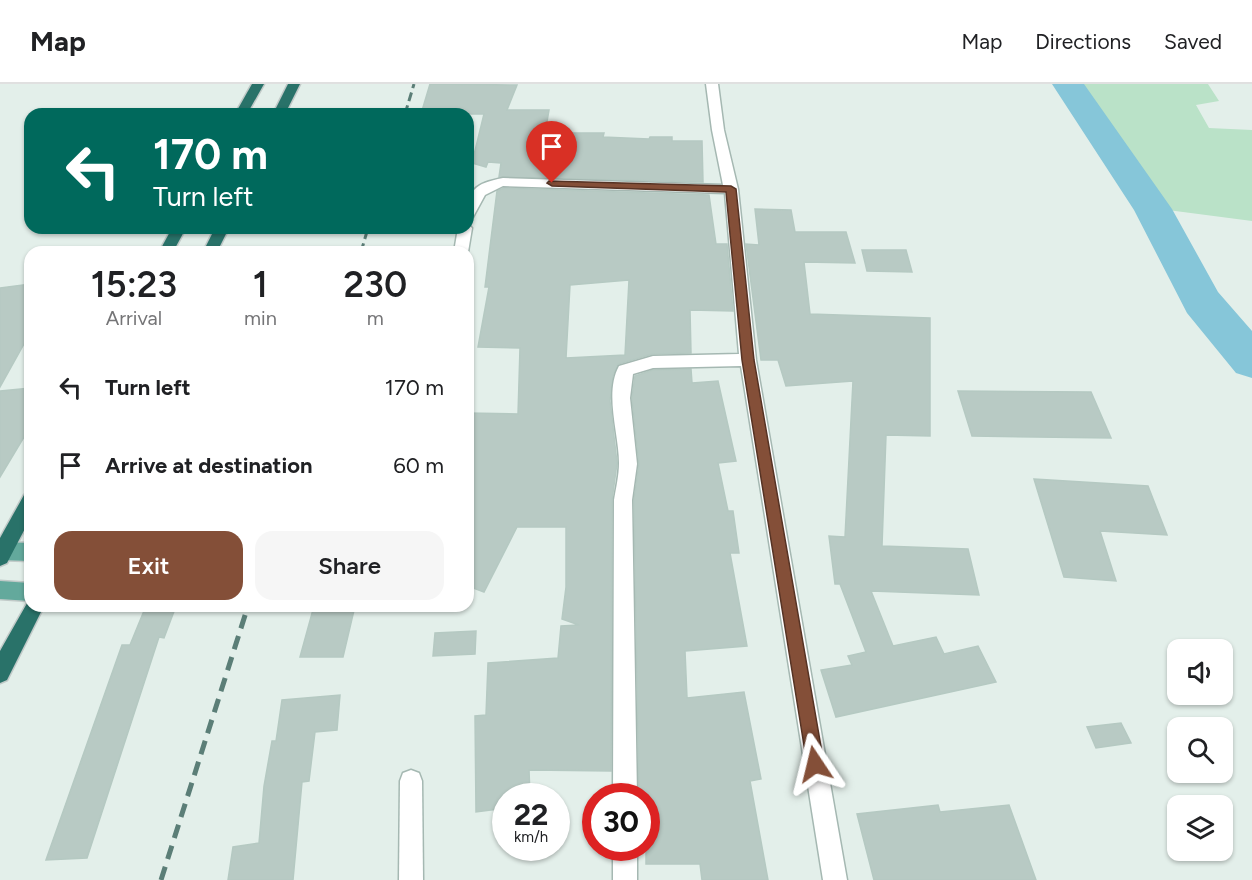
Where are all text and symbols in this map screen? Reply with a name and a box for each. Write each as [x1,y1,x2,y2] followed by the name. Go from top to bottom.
[30,24,86,58] text: Map
[961,29,1002,54] text: Map
[1035,29,1131,54] text: Directions
[1164,29,1222,54] text: Saved
[526,121,577,183] pin
[153,129,268,180] text: 170 m
[535,130,568,163] icon: arrive
[54,132,132,210] icon: left
[153,180,253,213] text: Turn left
[91,263,177,306] text: 15:23
[253,263,268,306] text: 1
[344,263,407,306] text: 230
[106,306,162,330] text: Arrival
[244,306,277,330] text: min
[367,306,384,330] text: m
[54,371,87,404] icon: left
[105,374,191,401] text: Turn left
[385,374,444,401] text: 170 m
[54,449,87,482] icon: arrive
[105,452,313,479] text: Arrive at destination
[393,452,444,479] text: 60 m
[54,531,243,600] button: Exit
[255,531,444,600] button: Share
[1167,639,1233,861] map controls
[1167,639,1233,705] button: sound
[1167,717,1233,783] button: search
[783,732,847,796] position arrow
[582,783,660,861] speed limit sign: 30
[1167,795,1233,861] button: layers
[514,796,548,833] text: 22
[514,828,548,846] text: km/h

